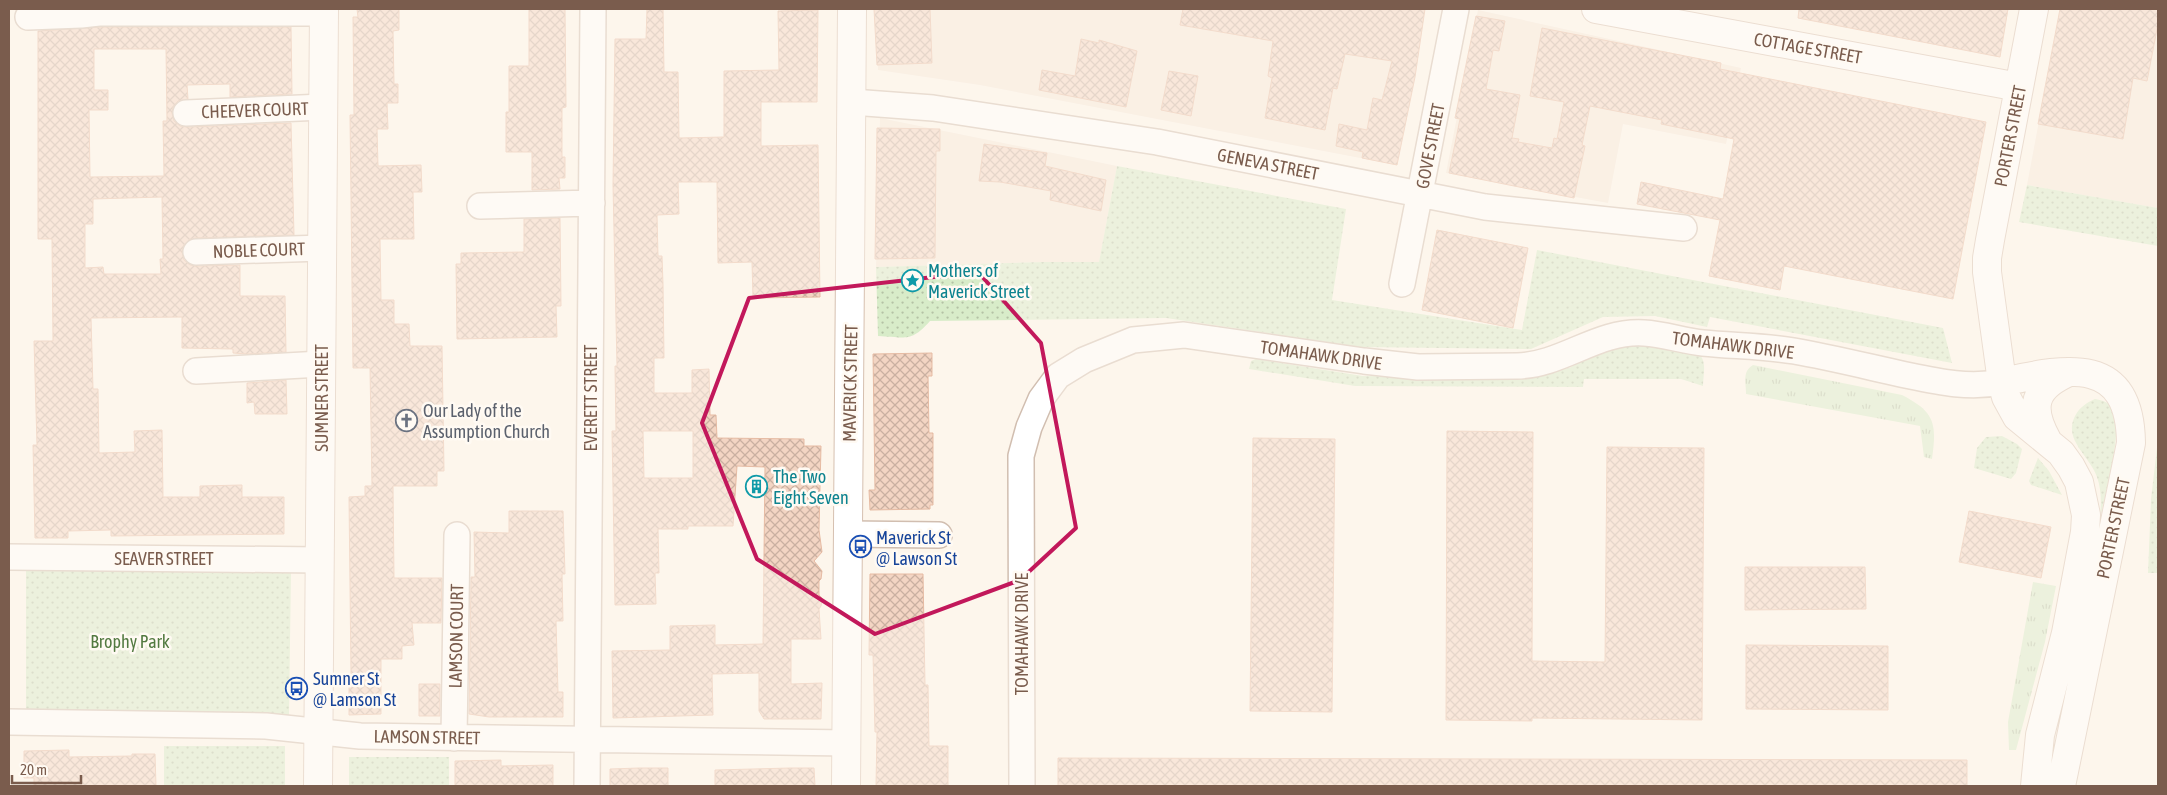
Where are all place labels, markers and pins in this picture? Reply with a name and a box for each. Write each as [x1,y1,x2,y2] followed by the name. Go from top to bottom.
[928,260,1030,302] place label: Mothers of Maverick Street
[900,268,924,292] place icon: Mothers of Maverick Street
[423,400,550,442] place label: Our Lady of the Assumption Church
[395,408,419,432] church icon: Our Lady of the Assumption Church
[773,466,849,508] place label: The Two Eight Seven
[745,474,769,498] building icon: The Two Eight Seven
[876,527,957,569] place label: Maverick St @ Lawson St
[848,535,872,559] bus stop icon: Maverick St @ Lawson St
[313,668,397,710] place label: Sumner St @ Lamson St
[285,676,309,700] bus stop icon: Sumner St @ Lamson St

